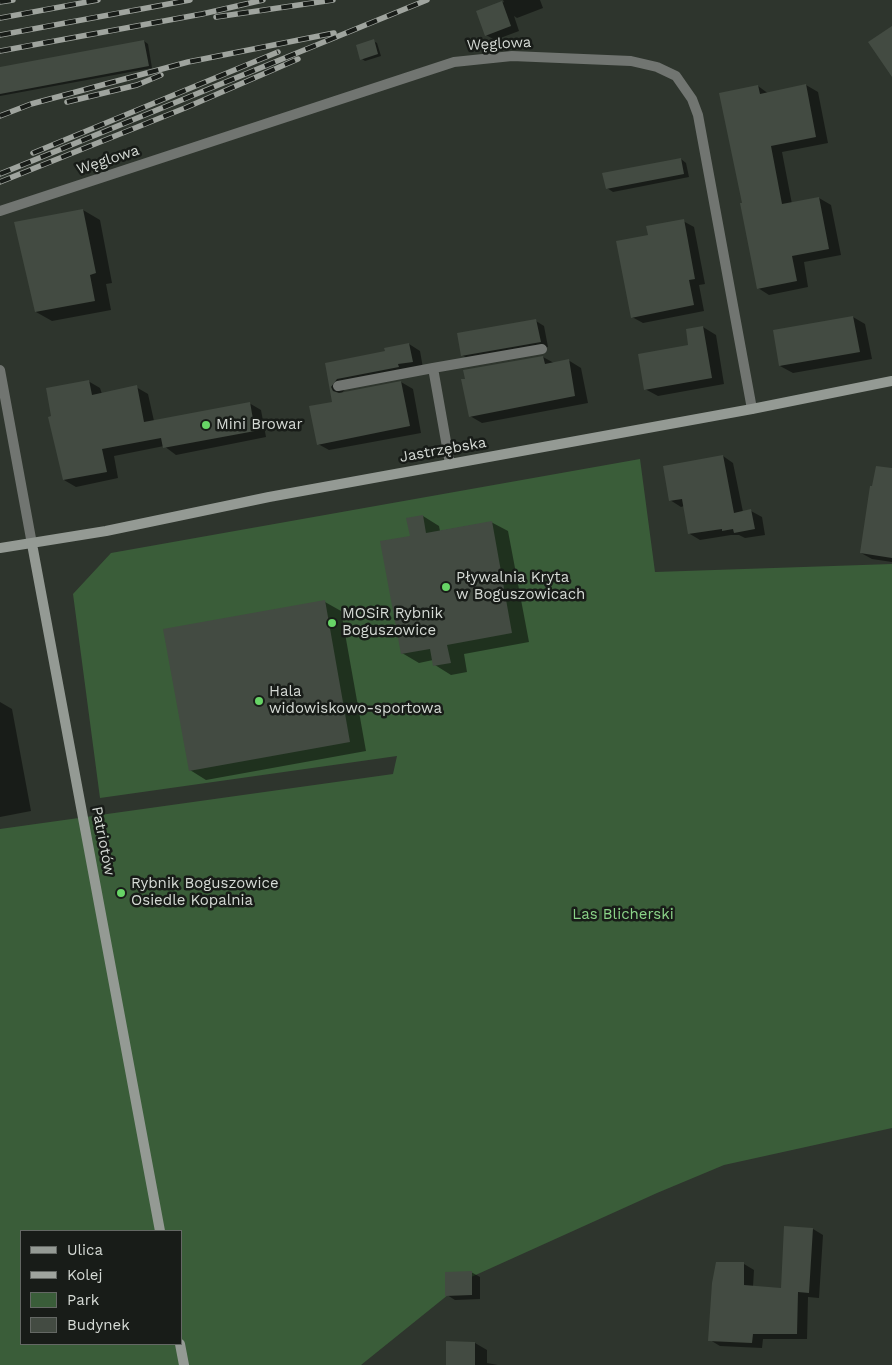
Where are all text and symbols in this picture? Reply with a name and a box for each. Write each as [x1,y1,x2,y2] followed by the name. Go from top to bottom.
[466,33,532,55] street label: Węglowa
[74,141,142,179] street label: Węglowa
[216,416,303,434] place label: Mini Browar
[200,419,212,431] marker: Mini Browar
[398,434,488,466] street label: Jastrzębska
[456,569,585,604] place label: Pływalnia Kryta w Boguszowicach
[440,581,452,593] marker: Pływalnia Kryta w Boguszowicach
[342,605,443,640] place label: MOSiR Rybnik Boguszowice
[326,617,338,629] marker: MOSiR Rybnik Boguszowice
[269,683,442,718] place label: Hala widowiskowo-sportowa
[253,695,265,707] marker: Hala widowiskowo-sportowa
[87,805,119,877] street label: Patriotów
[131,875,279,910] place label: Rybnik Boguszowice Osiedle Kopalnia
[115,887,127,899] marker: Rybnik Boguszowice Osiedle Kopalnia
[572,906,674,924] park label: Las Blicherski
[20,1230,182,1345] legend
[67,1241,103,1259] text: Ulica
[67,1266,102,1284] text: Kolej
[67,1291,99,1309] text: Park
[67,1316,130,1334] text: Budynek

